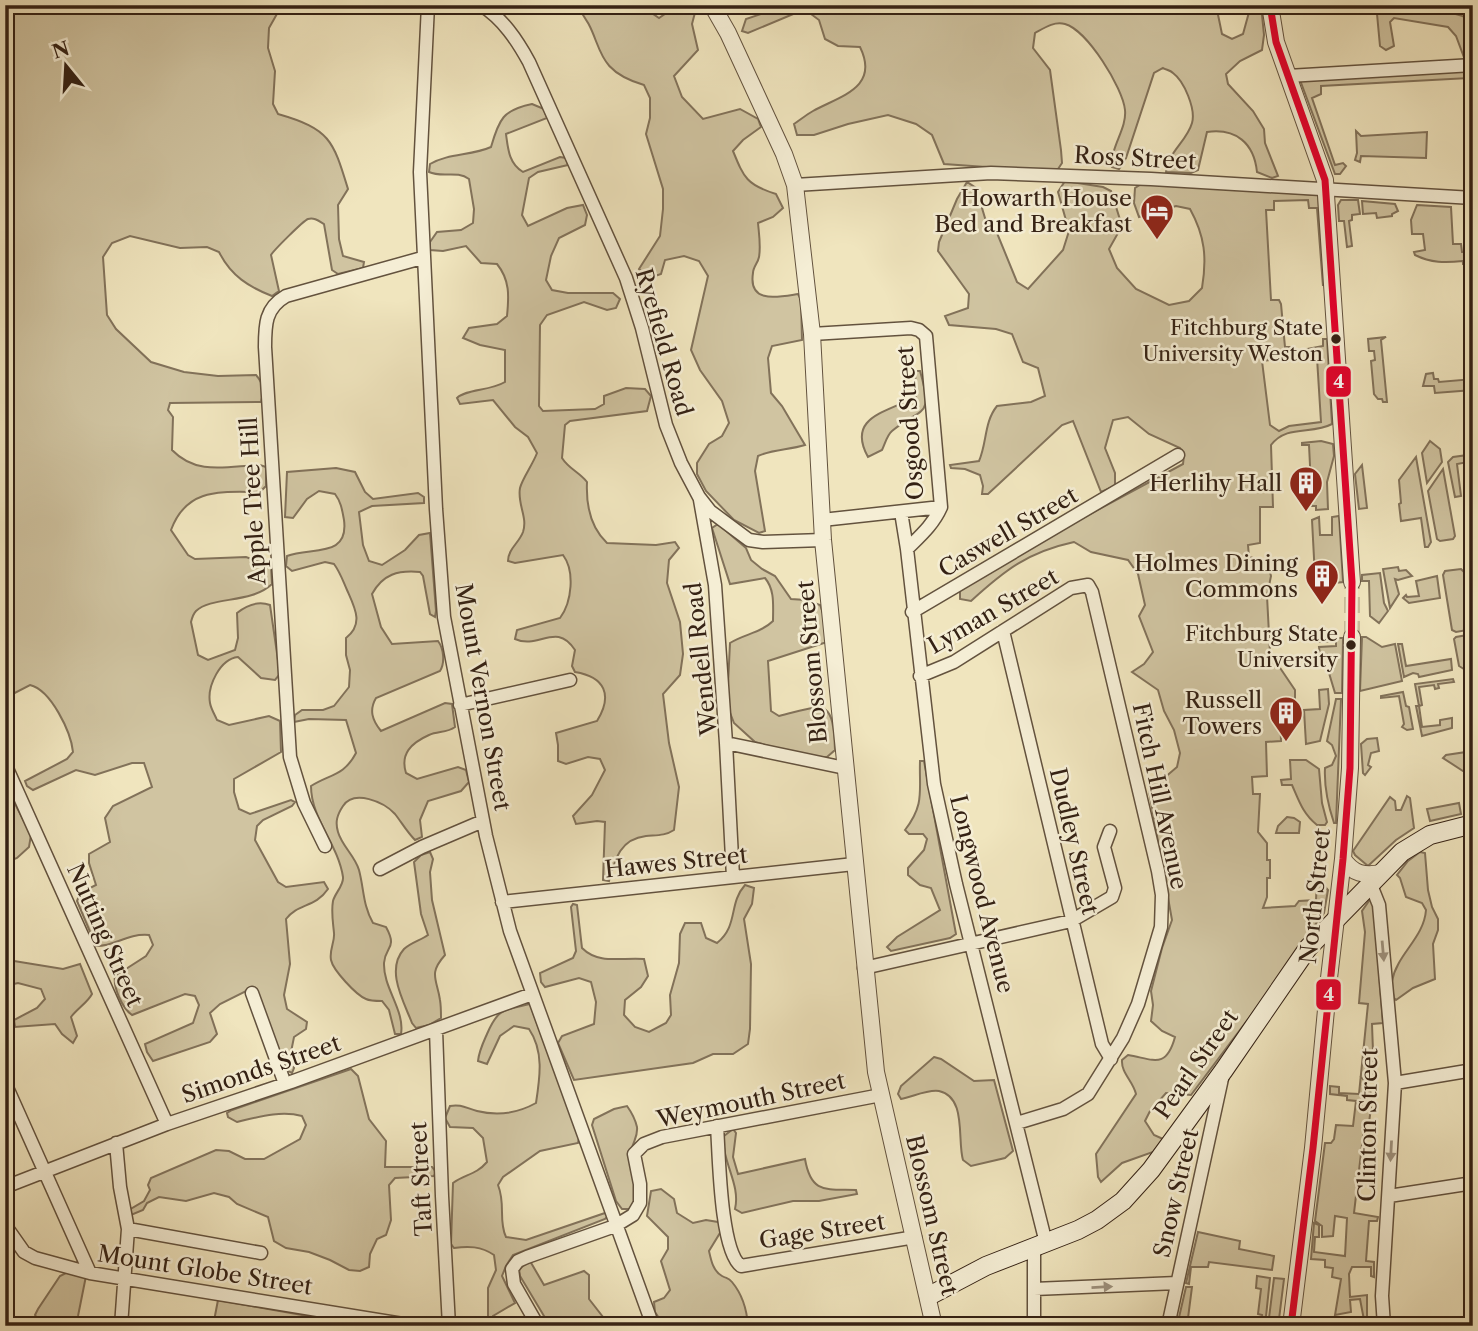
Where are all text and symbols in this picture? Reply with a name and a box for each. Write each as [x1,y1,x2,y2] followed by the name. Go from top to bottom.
[32,32,102,102] north arrow
[49,37,72,64] text: N
[1073,141,1197,175] street label: Ross Street
[934,184,1132,238] place label: Howarth House Bed and Breakfast
[1138,192,1176,241] hotel icon: Howarth House Bed and Breakfast
[630,265,698,419] street label: Ryefield Road
[1142,315,1323,366] place label: Fitchburg State University Weston
[1329,332,1343,346] marker: Fitchburg State University Weston
[891,345,929,501] street label: Osgood Street
[1325,365,1352,398] line badge: 4
[1333,370,1345,393] text: 4
[235,416,271,587] street label: Apple Tree Hill
[1287,464,1325,513] building icon: Herlihy Hall
[1149,469,1282,497] place label: Herlihy Hall
[933,481,1083,583] street label: Caswell Street
[1134,549,1299,603] place label: Holmes Dining Commons
[1303,557,1341,606] building icon: Holmes Dining Commons
[923,562,1063,660] street label: Lyman Street
[791,579,833,745] street label: Blossom Street
[449,581,517,813] street label: Mount Vernon Street
[679,581,723,738] street label: Wendell Road
[1185,621,1338,672] place label: Fitchburg State University
[1344,638,1358,652] marker: Fitchburg State University
[1183,686,1262,740] place label: Russell Towers
[1267,694,1305,743] building icon: Russell Towers
[1127,700,1193,892] street label: Fitch Hill Avenue
[1044,765,1104,917] street label: Dudley Street
[944,792,1020,996] street label: Longwood Avenue
[1294,827,1336,965] street label: North Street
[603,841,749,883] street label: Hawes Street
[61,859,149,1011] street label: Nutting Street
[1378,940,1389,962] one-way arrow
[1315,978,1342,1011] line badge: 4
[1323,983,1335,1006] text: 4
[1148,1004,1244,1124] street label: Pearl Street
[178,1029,344,1109] street label: Simonds Street
[1353,1048,1383,1202] street label: Clinton Street
[653,1066,848,1134] street label: Weymouth Street
[404,1121,438,1237] street label: Taft Street
[1148,1126,1204,1260] street label: Snow Street
[900,1132,964,1298] street label: Blossom Street
[1386,1140,1397,1162] one-way arrow
[757,1207,887,1255] street label: Gage Street
[96,1239,314,1301] street label: Mount Globe Street
[1092,1281,1114,1292] one-way arrow

